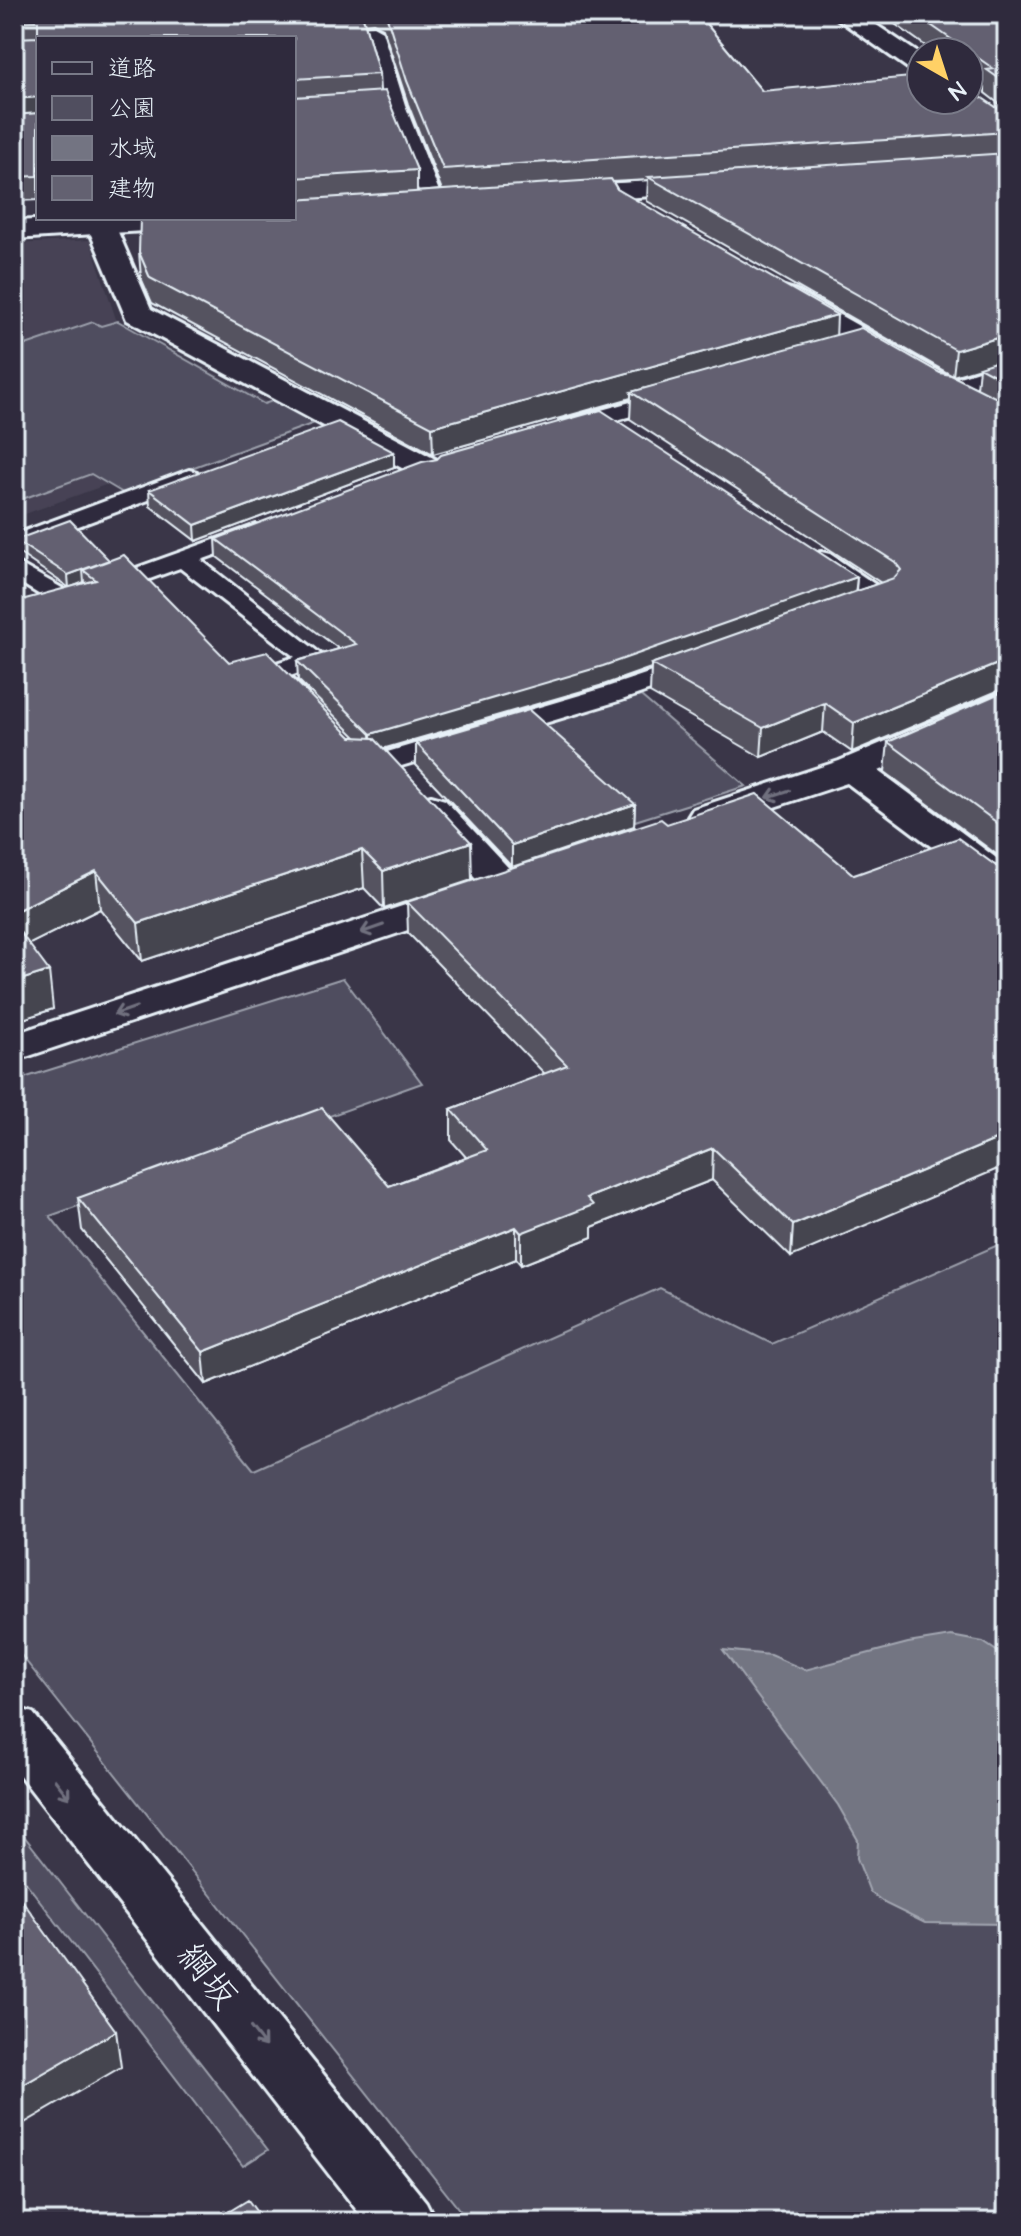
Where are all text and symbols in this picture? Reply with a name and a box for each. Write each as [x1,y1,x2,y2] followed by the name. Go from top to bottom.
[36,36,296,220] legend
[905,36,985,116] north arrow
[108,52,156,86] text: 道路
[941,74,972,107] text: N
[108,92,156,126] text: 公園
[108,132,156,166] text: 水域
[108,172,156,206] text: 建物
[765,787,790,802] one-way arrow
[359,922,384,937] one-way arrow
[113,1005,138,1020] one-way arrow
[54,1778,71,1799] one-way arrow
[165,1932,249,2021] street label: 綱坂
[249,2026,267,2047] one-way arrow

